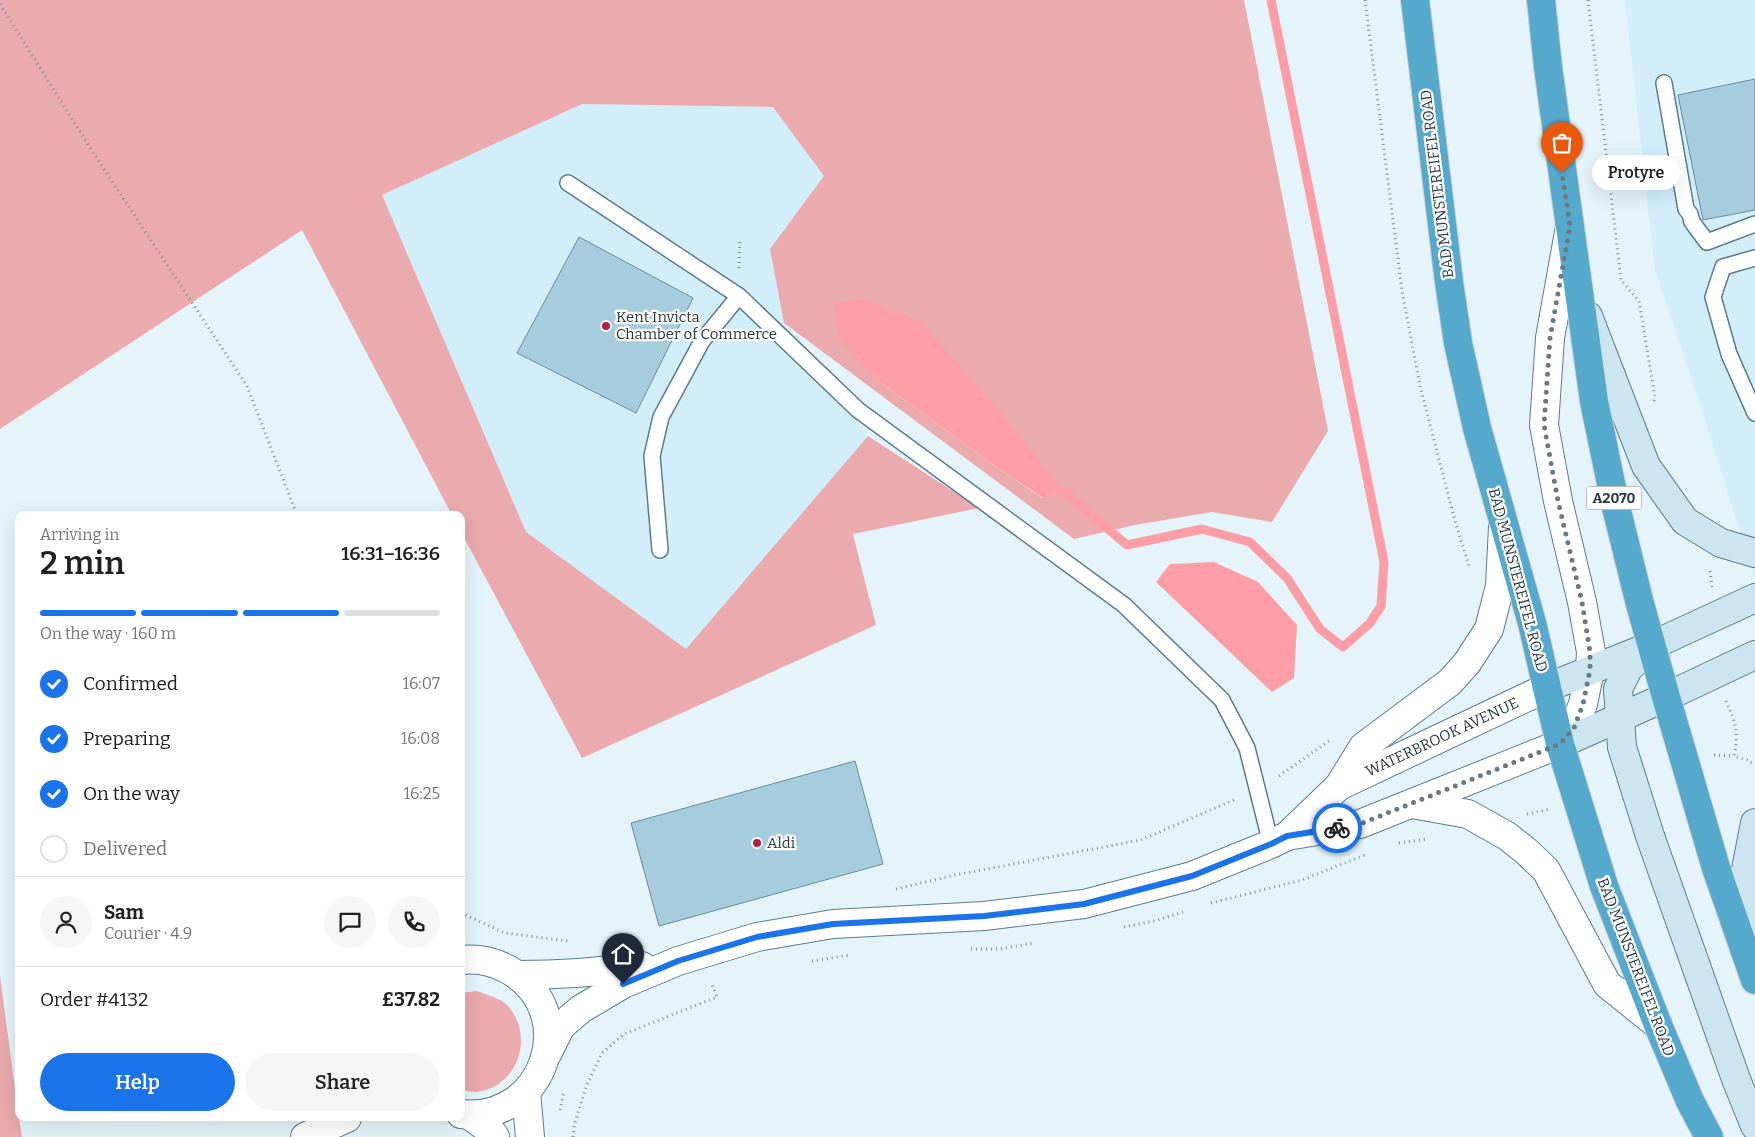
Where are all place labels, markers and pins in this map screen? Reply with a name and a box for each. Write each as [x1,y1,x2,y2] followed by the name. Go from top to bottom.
[1541,122,1583,173] pin
[1592,156,1680,190] callout: Protyre
[616,308,777,343] place label: Kent Invicta Chamber of Commerce
[600,320,612,332] marker: Kent Invicta Chamber of Commerce
[767,834,796,852] place label: Aldi
[751,837,763,849] marker: Aldi
[602,933,644,984] pin

